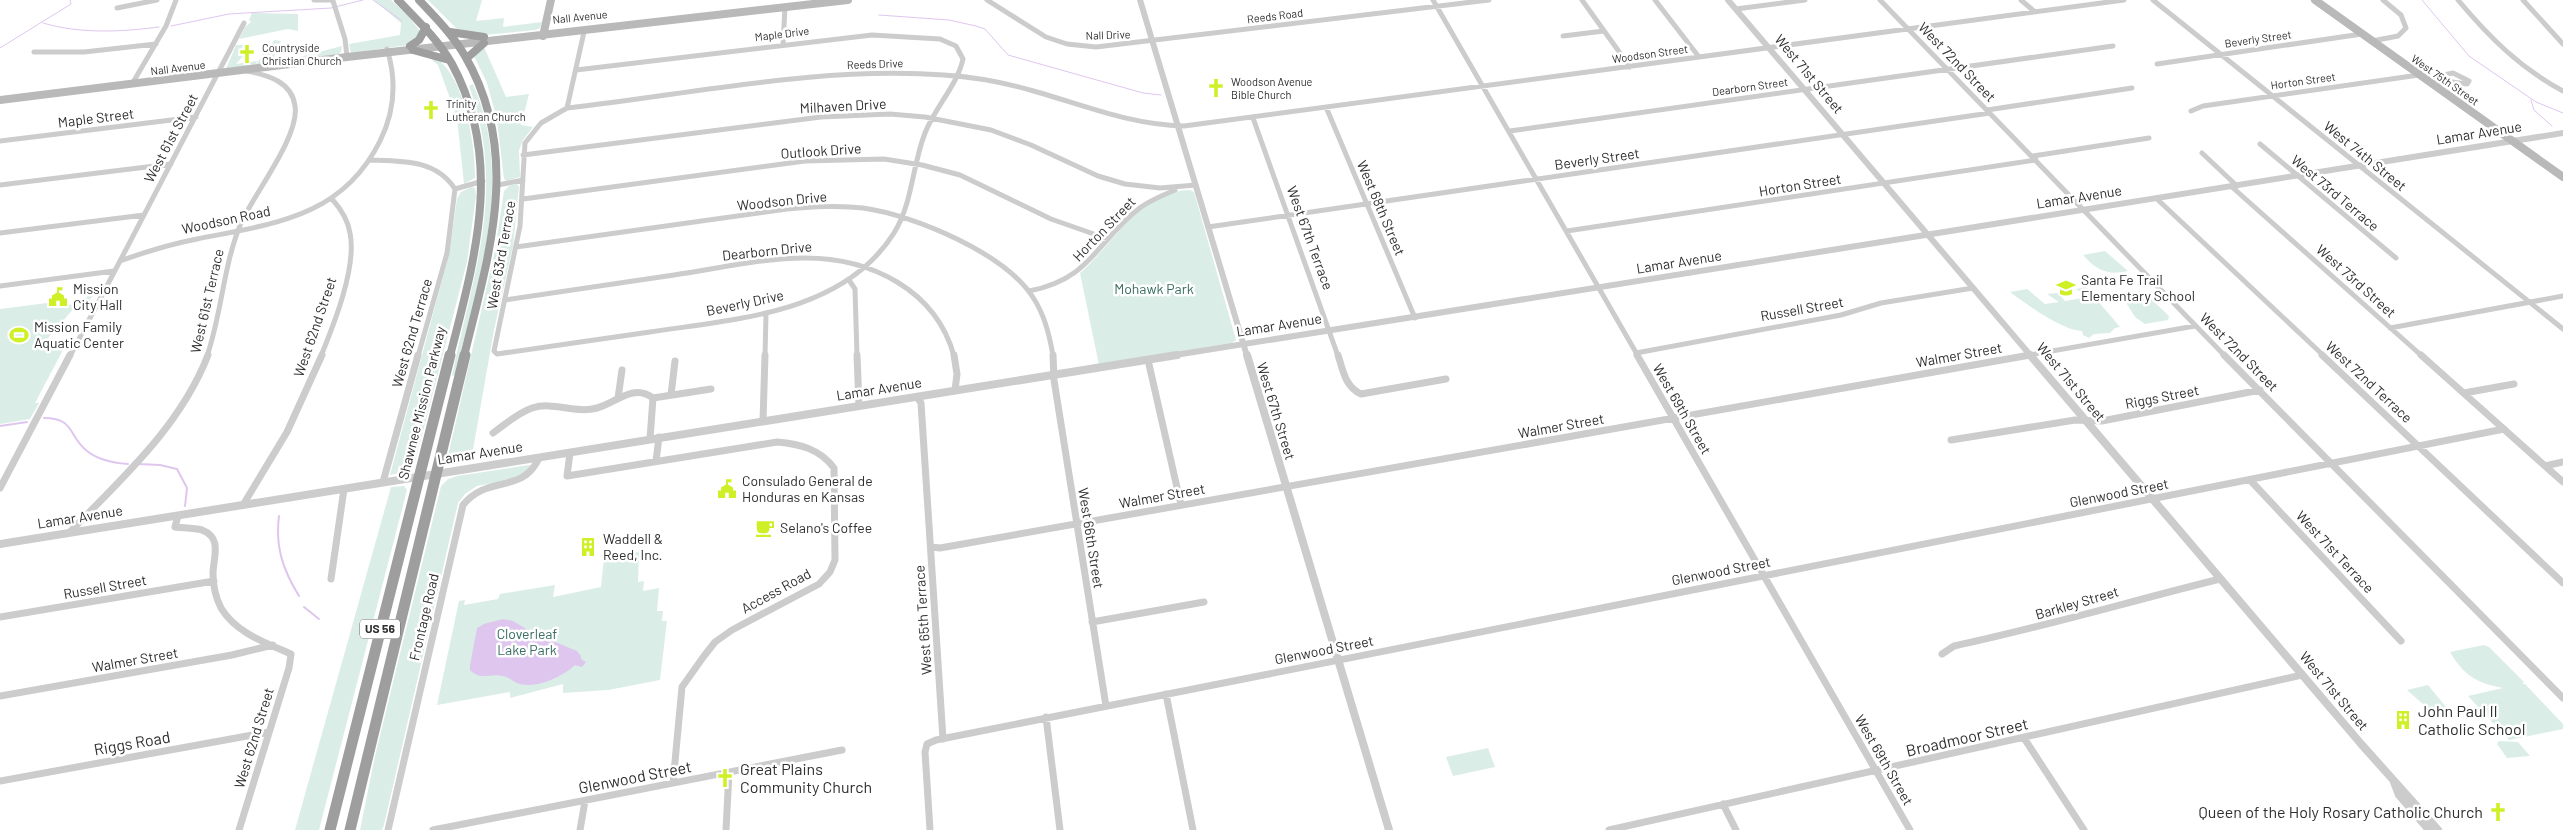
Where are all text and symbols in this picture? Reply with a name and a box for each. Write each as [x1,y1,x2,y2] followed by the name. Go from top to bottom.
[1246,6,1304,25] street label: Reeds Road
[552,7,608,26] street label: Nall Avenue
[1915,18,2000,105] street label: West 72nd Street
[754,24,810,43] street label: Maple Drive
[1085,27,1131,42] street label: Nall Drive
[2224,27,2292,50] street label: Beverly Street
[1771,31,1847,117] street label: West 71st Street
[262,41,341,67] place label: Countryside Christian Church
[1611,42,1689,65] street label: Woodson Street
[236,43,258,65] church icon: Countryside Christian Church
[2409,51,2482,108] street label: West 75th Street
[847,56,904,71] street label: Reeds Drive
[150,58,206,77] street label: Nall Avenue
[2270,70,2336,91] street label: Horton Street
[1231,75,1313,101] place label: Woodson Avenue Bible Church
[1711,75,1789,98] street label: Dearborn Street
[1205,77,1227,99] church icon: Woodson Avenue Bible Church
[140,90,201,185] street label: West 61st Street
[799,95,887,116] street label: Milhaven Drive
[446,97,526,123] place label: Trinity Lutheran Church
[420,99,442,121] church icon: Trinity Lutheran Church
[57,104,135,131] street label: Maple Street
[2321,117,2410,194] street label: West 74th Street
[2435,117,2523,148] street label: Lamar Avenue
[780,139,862,162] street label: Outlook Drive
[1553,144,1641,173] street label: Beverly Street
[2288,151,2383,234] street label: West 73rd Terrace
[1354,158,1409,258] street label: West 68th Street
[1758,170,1842,199] street label: Horton Street
[2035,181,2123,212] street label: Lamar Avenue
[1284,184,1337,292] street label: West 67th Terrace
[736,187,828,214] street label: Woodson Drive
[1069,193,1139,264] street label: Horton Street
[483,199,518,311] street label: West 63rd Terrace
[180,202,272,237] street label: Woodson Road
[721,237,813,264] street label: Dearborn Drive
[2313,240,2400,321] street label: West 73rd Street
[1635,246,1723,277] street label: Lamar Avenue
[186,247,227,355] street label: West 61st Terrace
[2081,271,2195,304] place label: Santa Fe Trail Elementary School
[289,275,340,379] street label: West 62nd Street
[388,276,435,389] street label: West 62nd Terrace
[2055,277,2077,299] school or university icon: Santa Fe Trail Elementary School
[73,280,122,313] place label: Mission City Hall
[1114,280,1194,297] park label: Mohawk Park
[47,286,69,308] public building icon: Mission City Hall
[705,286,785,319] street label: Beverly Drive
[1759,293,1845,324] street label: Russell Street
[1235,309,1323,340] street label: Lamar Avenue
[2197,309,2282,394] street label: West 72nd Street
[34,318,124,351] place label: Mission Family Aquatic Center
[8,324,30,346] sports icon: Mission Family Aquatic Center
[394,324,449,481] street label: Shawnee Mission Parkway
[2323,337,2416,426] street label: West 72nd Terrace
[1915,339,2003,370] street label: Walmer Street
[2033,339,2109,425] street label: West 71st Street
[1254,360,1299,462] street label: West 67th Street
[1650,360,1715,457] street label: West 69th Street
[835,373,923,404] street label: Lamar Avenue
[2124,381,2200,412] street label: Riggs Street
[1517,410,1605,441] street label: Walmer Street
[436,437,524,468] street label: Lamar Avenue
[742,472,873,505] place label: Consulado General de Honduras en Kansas
[2068,475,2170,510] street label: Glenwood Street
[716,478,738,500] public building icon: Consulado General de Honduras en Kansas
[1118,480,1206,511] street label: Walmer Street
[1075,486,1108,589] street label: West 66th Street
[36,501,124,532] street label: Lamar Avenue
[2293,507,2378,596] street label: West 71st Terrace
[754,517,776,539] cafe icon: Selano's Coffee
[780,519,872,536] place label: Selano's Coffee
[603,530,663,563] place label: Waddell & Reed, Inc.
[577,536,599,558] building icon: Waddell & Reed, Inc.
[1670,553,1772,588] street label: Glenwood Street
[738,564,814,617] street label: Access Road
[910,565,935,675] street label: West 65th Terrace
[62,571,148,602] street label: Russell Street
[405,572,442,662] street label: Frontage Road
[2033,583,2121,623] street label: Barkley Street
[360,620,400,638] road number: US 56
[497,625,557,658] park label: Cloverleaf Lake Park
[1273,632,1375,667] street label: Glenwood Street
[91,644,179,675] street label: Walmer Street
[2296,648,2372,734] street label: West 71st Street
[230,685,277,790] street label: West 62nd Street
[2418,701,2525,738] place label: John Paul II Catholic School
[2392,709,2414,731] building icon: John Paul II Catholic School
[1852,711,1917,808] street label: West 69th Street
[1904,713,2030,760] street label: Broadmoor Street
[92,726,172,759] street label: Riggs Road
[577,756,693,797] street label: Glenwood Street
[740,759,872,796] place label: Great Plains Community Church
[714,767,736,789] church icon: Great Plains Community Church
[2487,801,2509,823] church icon: Queen of the Holy Rosary Catholic Church
[2198,802,2483,821] place label: Queen of the Holy Rosary Catholic Church

